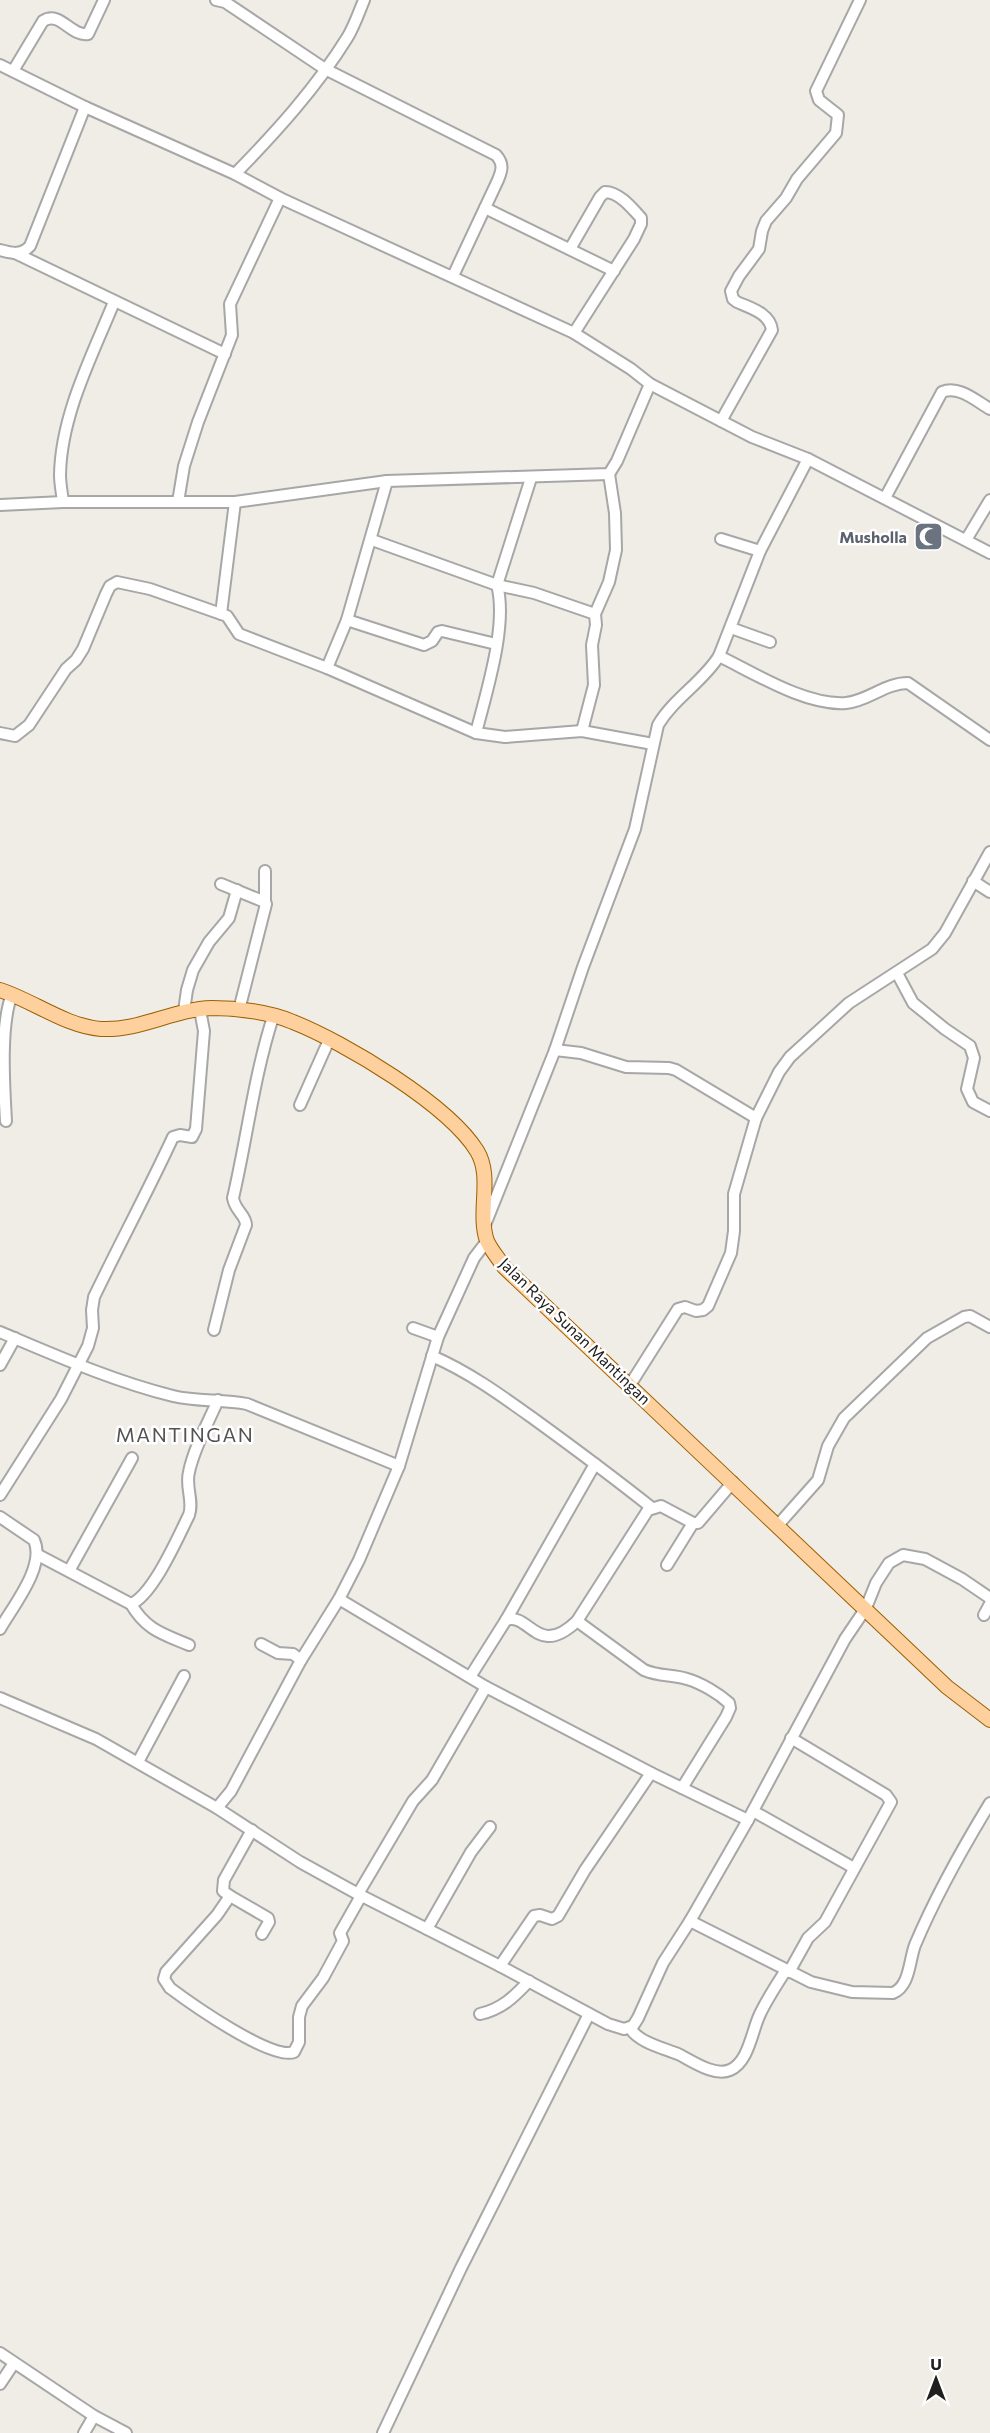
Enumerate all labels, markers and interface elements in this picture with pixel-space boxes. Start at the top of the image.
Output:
mosque icon: Musholla [912,521,944,553]
place label: Musholla [839,527,907,546]
street label: Jalan Raya Sunan Mantingan [496,1253,655,1408]
district label: MANTINGAN [116,1422,254,1446]
north arrow [906,2349,966,2409]
text: U [930,2354,942,2373]

